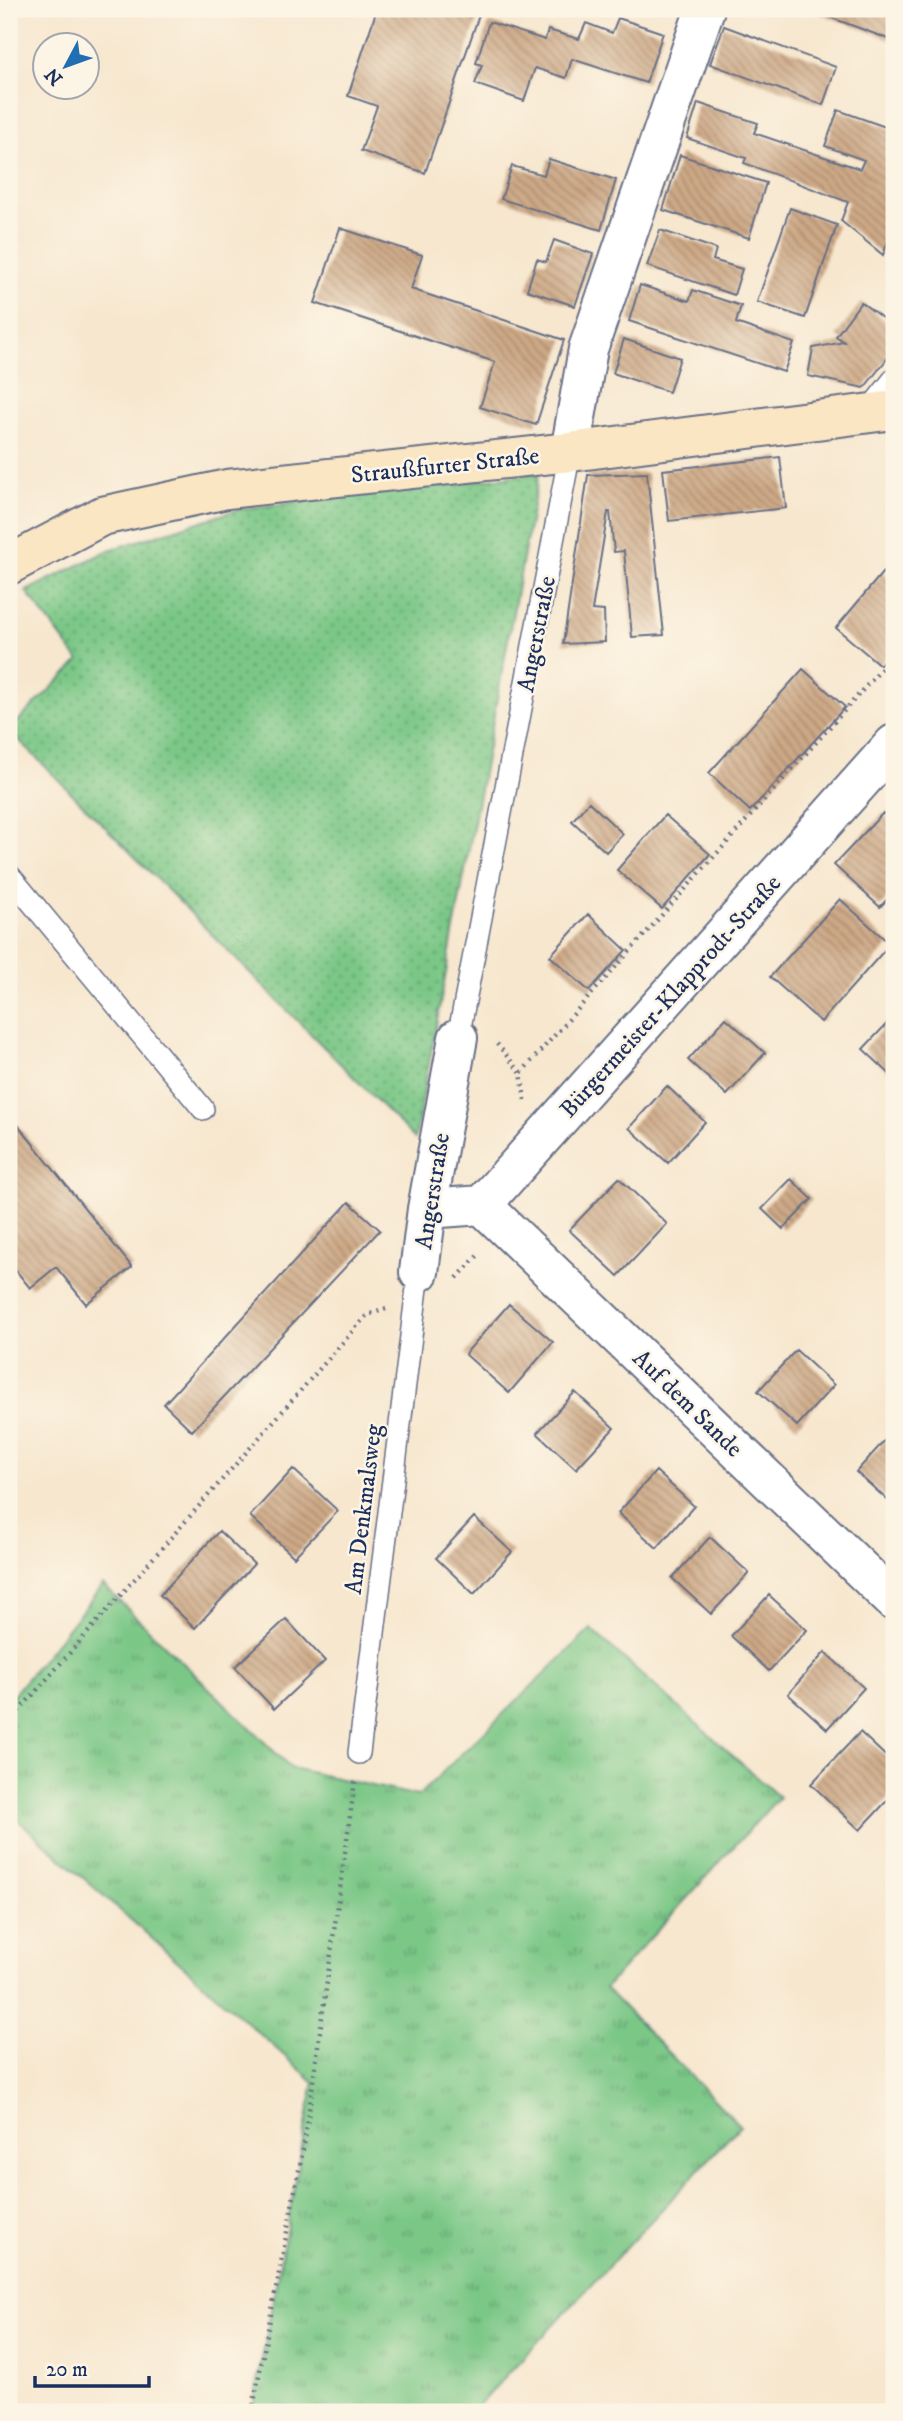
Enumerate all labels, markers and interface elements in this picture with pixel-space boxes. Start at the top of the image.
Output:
north arrow [32,32,102,102]
text: N [40,62,68,90]
street label: Straußfurter Straße [349,441,541,491]
street label: Angerstraße [511,574,563,695]
street label: Bürgermeister-Klapprodt-Straße [554,869,788,1124]
street label: Angerstraße [409,1131,457,1252]
street label: Auf dem Sande [626,1344,749,1464]
street label: Am Denkmalsweg [339,1422,389,1596]
scale bar [35,2344,149,2388]
text: 20 m [46,2357,88,2383]

